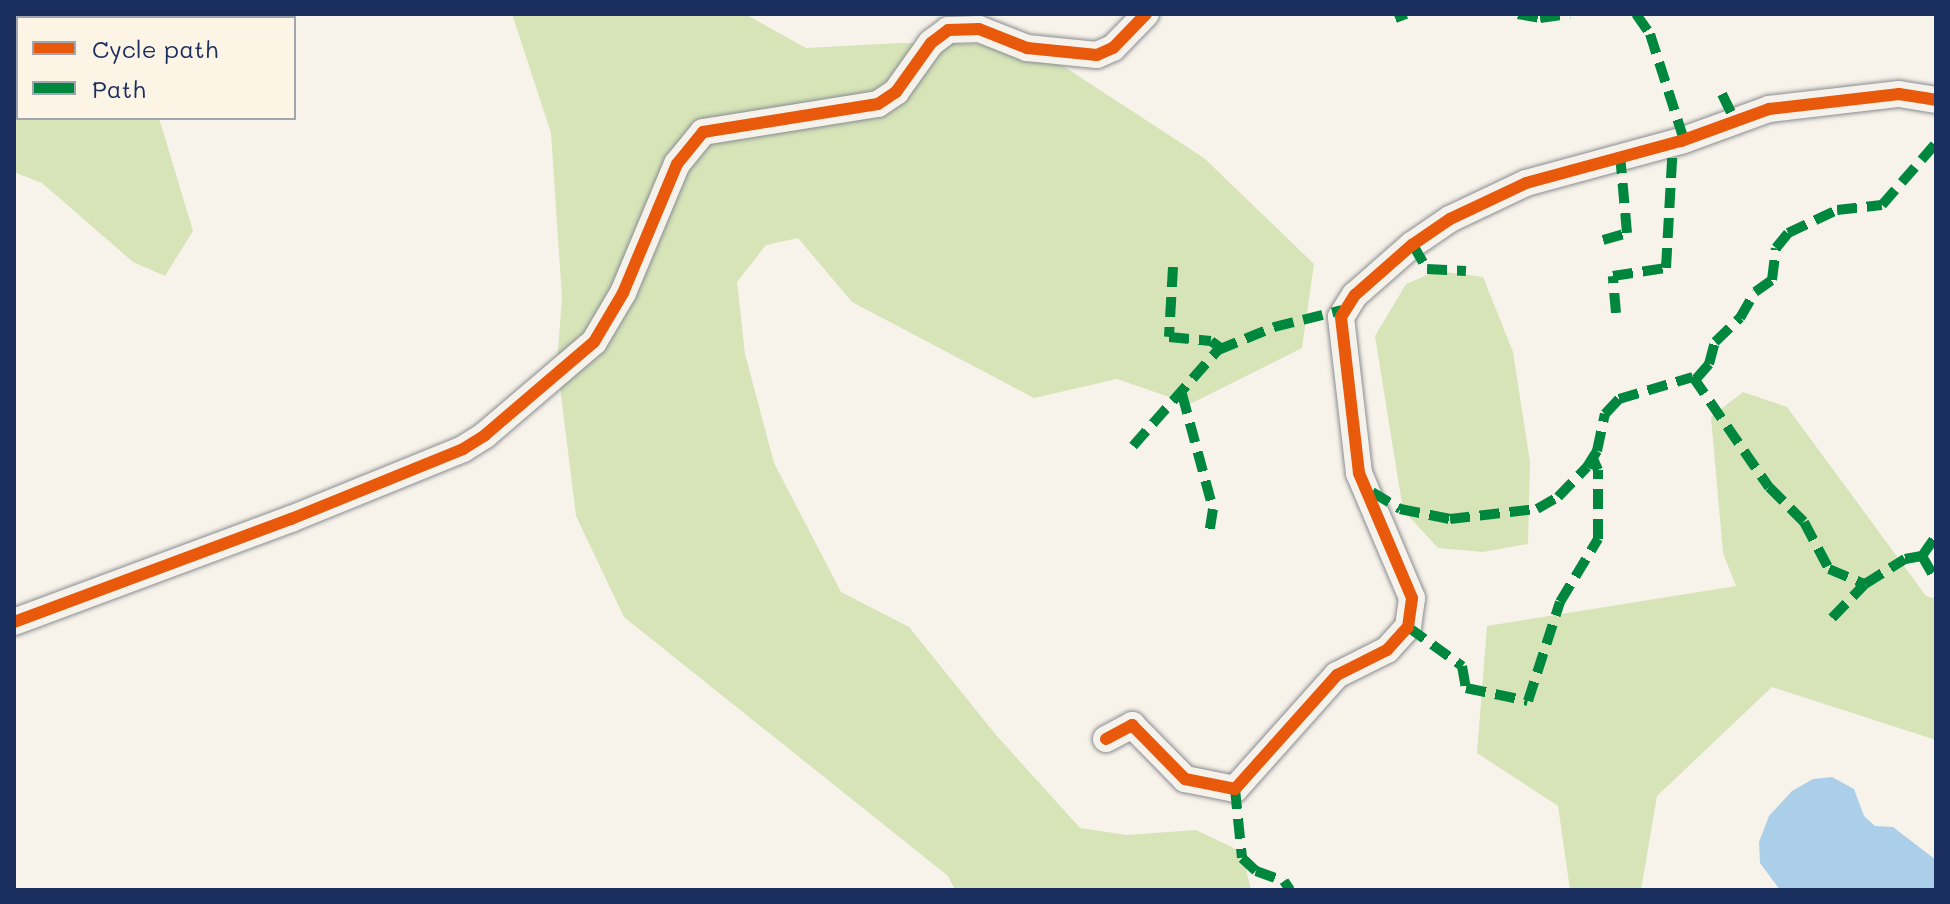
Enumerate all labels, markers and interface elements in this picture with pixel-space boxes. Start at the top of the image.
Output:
legend [16,16,296,120]
text: Cycle path [92,33,218,64]
text: Path [92,73,146,104]

